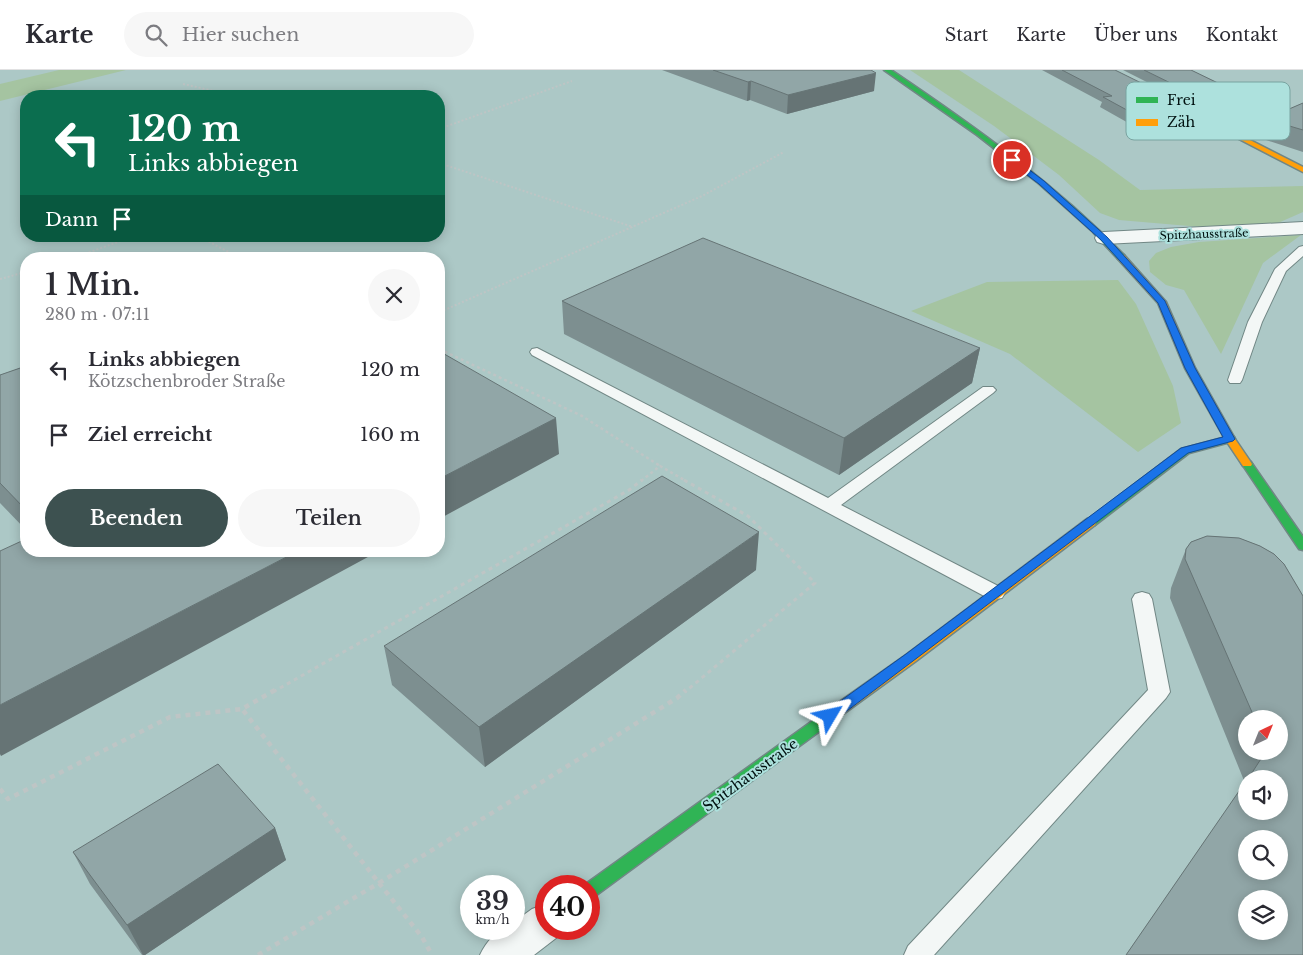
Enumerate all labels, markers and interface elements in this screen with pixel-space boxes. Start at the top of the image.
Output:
search box [124,12,474,57]
text: Karte [25,20,94,49]
icon: search [142,21,170,49]
text: Hier suchen [182,23,299,46]
text: Start [945,24,988,46]
text: Karte [1016,24,1066,46]
text: Über uns [1094,24,1178,46]
text: Kontakt [1206,24,1278,46]
legend [1126,82,1290,140]
text: Frei [1167,91,1196,109]
text: 120 m [128,107,241,150]
icon: left [45,110,110,175]
text: Zäh [1167,113,1196,131]
pin [991,139,1033,181]
icon: arrive [998,146,1026,174]
text: Links abbiegen [128,150,298,177]
icon: arrive [108,205,136,233]
text: Dann [45,208,98,231]
street label: Spitzhausstraße [1159,225,1249,243]
text: 1 Min. [45,266,140,303]
button: close [368,269,420,321]
text: 280 m · 07:11 [45,304,150,324]
text: Links abbiegen [88,348,240,371]
icon: left [45,356,73,384]
text: 120 m [360,358,420,381]
text: Kötzschenbroder Straße [88,371,286,391]
icon: arrive [45,421,73,449]
text: Ziel erreicht [88,423,212,446]
text: 160 m [360,423,420,446]
button: Beenden [45,489,228,547]
button: Teilen [238,489,420,547]
position arrow [803,689,855,741]
north arrow [1238,710,1288,760]
map controls [1238,710,1288,940]
street label: Spitzhausstraße [699,734,801,816]
button: sound [1238,770,1288,820]
button: search [1238,830,1288,880]
speed limit sign: 40 [535,875,600,940]
text: 39 [476,886,509,917]
button: layers [1238,890,1288,940]
text: km/h [475,912,510,927]

